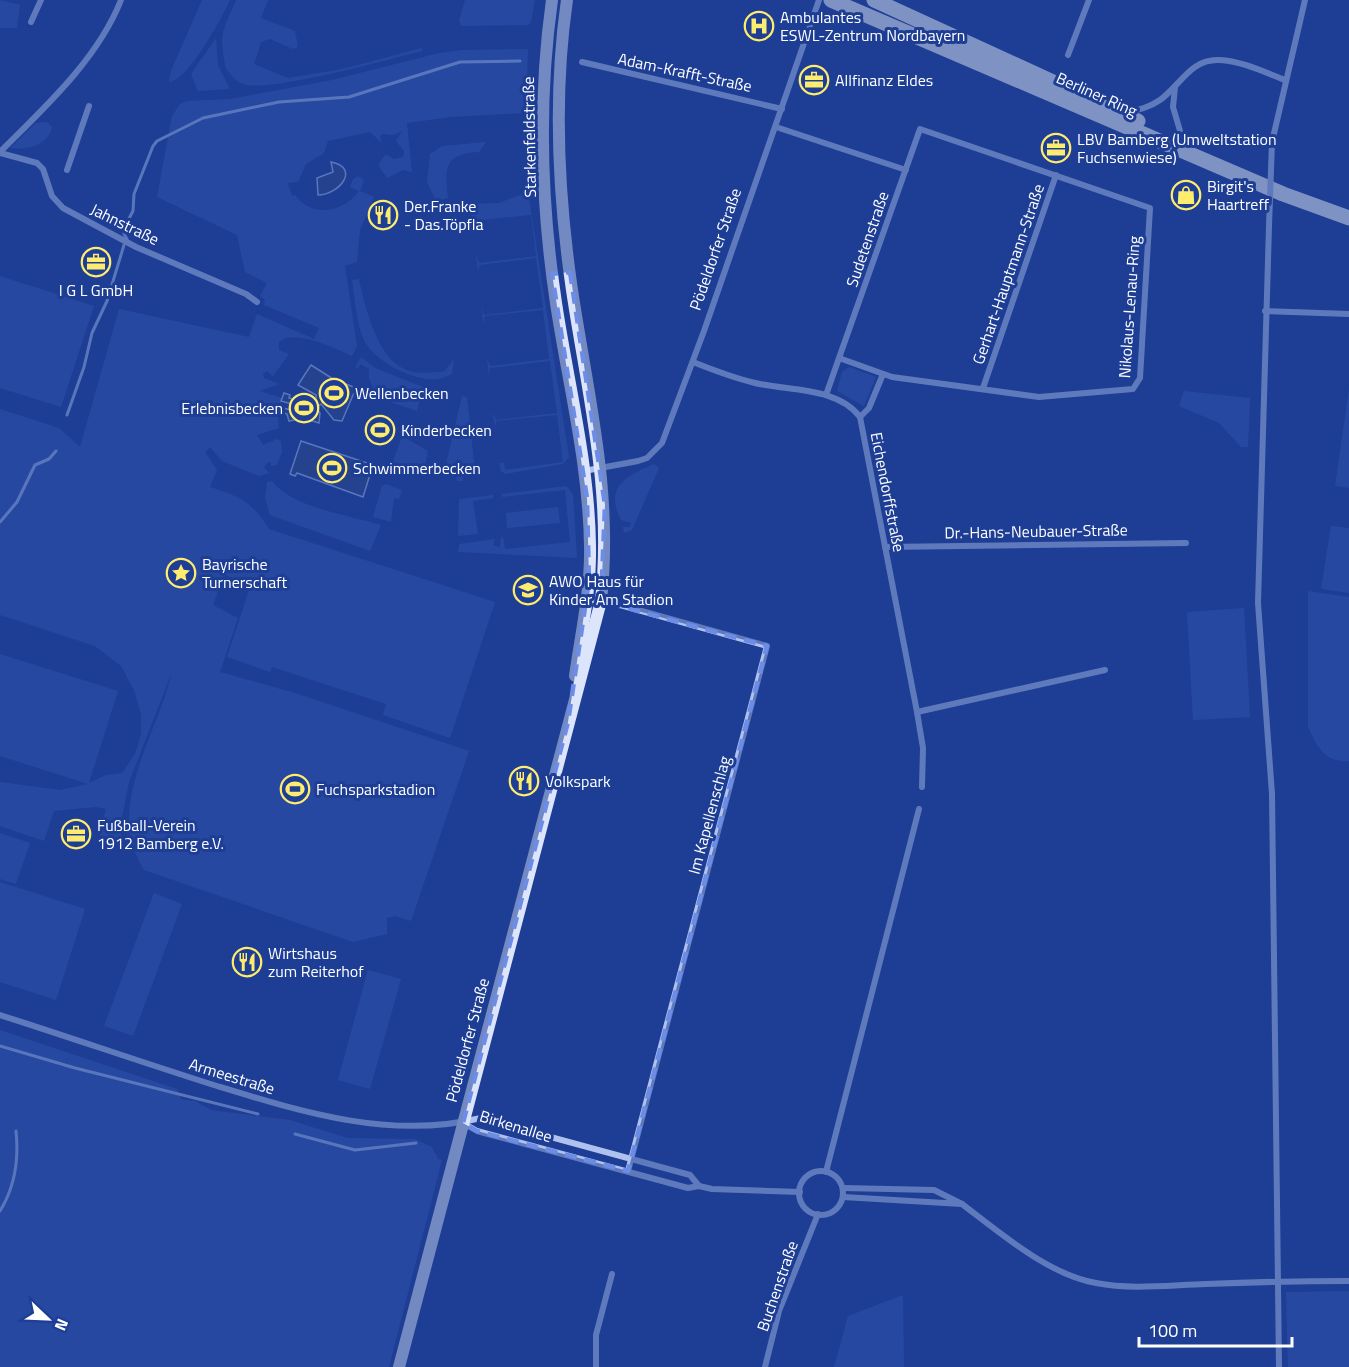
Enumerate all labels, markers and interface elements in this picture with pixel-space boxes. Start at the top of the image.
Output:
place label: Ambulantes ESWL-Zentrum Nordbayern [780,5,965,47]
hospital icon: Ambulantes ESWL-Zentrum Nordbayern [743,10,775,42]
street label: Adam-Krafft-Straße [616,46,754,98]
office icon: Allfinanz Eldes [798,64,830,96]
street label: Berliner Ring [1053,65,1141,123]
place label: Allfinanz Eldes [835,68,933,92]
street label: Starkenfeldstraße [516,76,542,198]
place label: LBV Bamberg (Umweltstation Fuchsenwiese) [1077,127,1277,169]
office icon: LBV Bamberg (Umweltstation Fuchsenwiese) [1040,132,1072,164]
place label: Birgit's Haartreff [1207,174,1270,216]
shop icon: Birgit's Haartreff [1170,179,1202,211]
street label: Gerhart-Hauptmann-Straße [966,181,1050,367]
street label: Pödeldorfer Straße [683,185,747,313]
street label: Sudetenstraße [839,188,895,290]
place label: Der.Franke - Das.Töpfla [404,194,484,236]
street label: Jahnstraße [87,197,163,251]
restaurant icon: Der.Franke - Das.Töpfla [367,199,399,231]
street label: Nikolaus-Lenau-Ring [1112,235,1146,379]
office icon: I G L GmbH [80,246,112,278]
place label: I G L GmbH [59,278,133,302]
sports icon: Wellenbecken [318,377,350,409]
place label: Wellenbecken [355,381,449,405]
sports icon: Erlebnisbecken [288,392,320,424]
place label: Erlebnisbecken [181,396,283,420]
sports icon: Kinderbecken [364,414,396,446]
place label: Kinderbecken [401,418,492,442]
street label: Eichendorffstraße [865,430,911,554]
sports icon: Schwimmerbecken [316,452,348,484]
place label: Schwimmerbecken [353,456,481,480]
street label: Dr.-Hans-Neubauer-Straße [944,517,1128,545]
place label: Bayrische Turnerschaft [202,552,288,594]
place icon: Bayrische Turnerschaft [165,557,197,589]
place label: AWO Haus für Kinder Am Stadion [549,569,673,611]
school or university icon: AWO Haus für Kinder Am Stadion [512,574,544,606]
street label: Im Kapellenschlag [682,753,736,877]
restaurant icon: Volkspark [508,765,540,797]
place label: Volkspark [545,769,611,793]
sports icon: Fuchsparkstadion [279,773,311,805]
place label: Fuchsparkstadion [316,777,435,801]
place label: Fußball-Verein 1912 Bamberg e.V. [97,813,224,855]
office icon: Fußball-Verein 1912 Bamberg e.V. [60,818,92,850]
place label: Wirtshaus zum Reiterhof [268,941,364,983]
restaurant icon: Wirtshaus zum Reiterhof [231,946,263,978]
street label: Pödeldorfer Straße [439,975,495,1105]
street label: Armeestraße [186,1052,278,1100]
street label: Birkenallee [477,1104,555,1148]
street label: Buchenstraße [750,1237,804,1335]
north arrow [18,1289,78,1349]
scale bar [1139,1310,1292,1348]
text: N [49,1315,75,1335]
text: 100 m [1148,1317,1197,1344]

